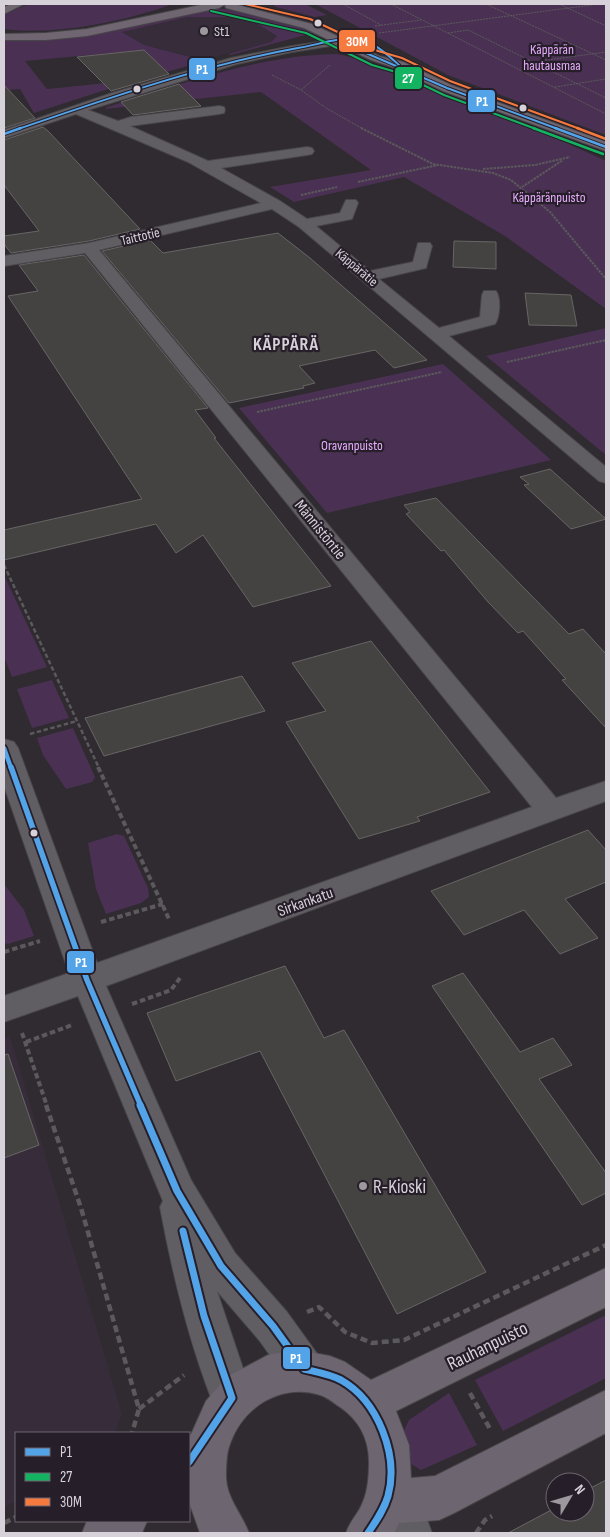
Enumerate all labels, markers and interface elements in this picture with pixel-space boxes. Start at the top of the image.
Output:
unlabelled marker [313,18,323,28]
place label: St1 [214,23,229,40]
marker: St1 [198,25,210,37]
line badge: 30M [338,29,376,53]
text: 30M [346,33,368,50]
park label: Käppärän hautausmaa [523,41,581,74]
line badge: P1 [188,57,216,81]
text: P1 [196,61,209,78]
line badge: 27 [394,66,423,90]
text: 27 [402,70,415,87]
unlabelled marker [132,84,142,94]
line badge: P1 [467,89,496,113]
text: P1 [476,93,489,110]
unlabelled marker [518,103,528,113]
park label: Käppäränpuisto [512,189,586,206]
street label: Taittotie [119,224,161,249]
street label: Käppärätie [332,245,381,290]
district label: KÄPPÄRÄ [253,334,319,355]
park label: Oravanpuisto [321,437,383,454]
street label: Männistöntie [290,496,349,563]
unlabelled marker [29,828,39,838]
street label: Sirkankatu [275,884,336,921]
line badge: P1 [66,950,95,974]
text: P1 [75,954,88,971]
place label: R-Kioski [373,1176,426,1199]
marker: R-Kioski [357,1180,369,1192]
street label: Rauhanpuisto [443,1317,532,1376]
line badge: P1 [282,1346,311,1370]
text: P1 [290,1350,303,1367]
legend [15,1432,190,1522]
text: P1 [60,1443,73,1462]
text: 27 [60,1468,72,1487]
north arrow [545,1472,595,1522]
text: N [571,1481,589,1497]
text: 30M [60,1493,82,1512]

